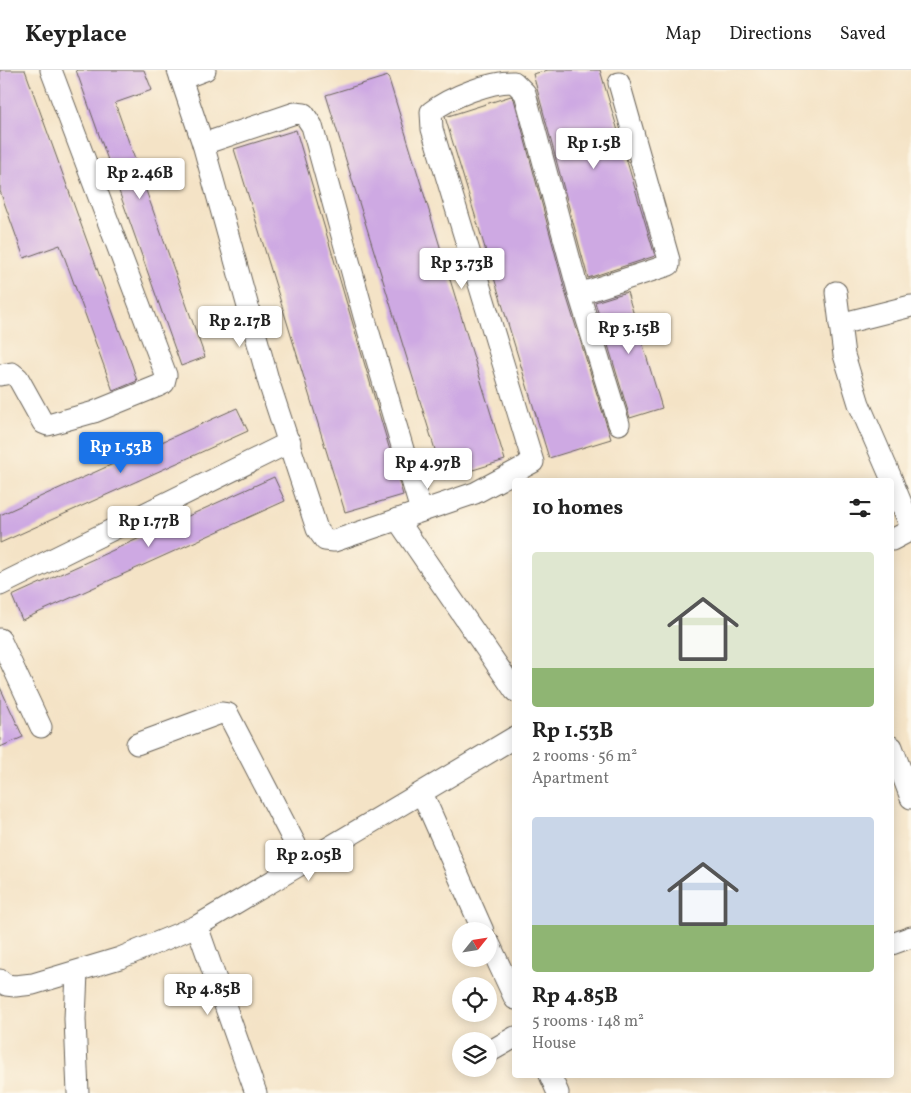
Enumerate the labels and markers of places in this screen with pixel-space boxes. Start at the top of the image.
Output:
pin: Rp 1.5B [548,128,640,170]
pin: Rp 2.46B [88,158,192,200]
pin: Rp 3.73B [410,248,514,290]
pin: Rp 2.17B [188,306,292,348]
pin: Rp 3.15B [577,312,681,355]
pin: Rp 1.53B [69,432,173,474]
pin: Rp 4.97B [376,448,480,490]
pin: Rp 1.77B [97,506,201,548]
pin: Rp 2.05B [257,840,361,882]
pin: Rp 4.85B [156,974,260,1016]

